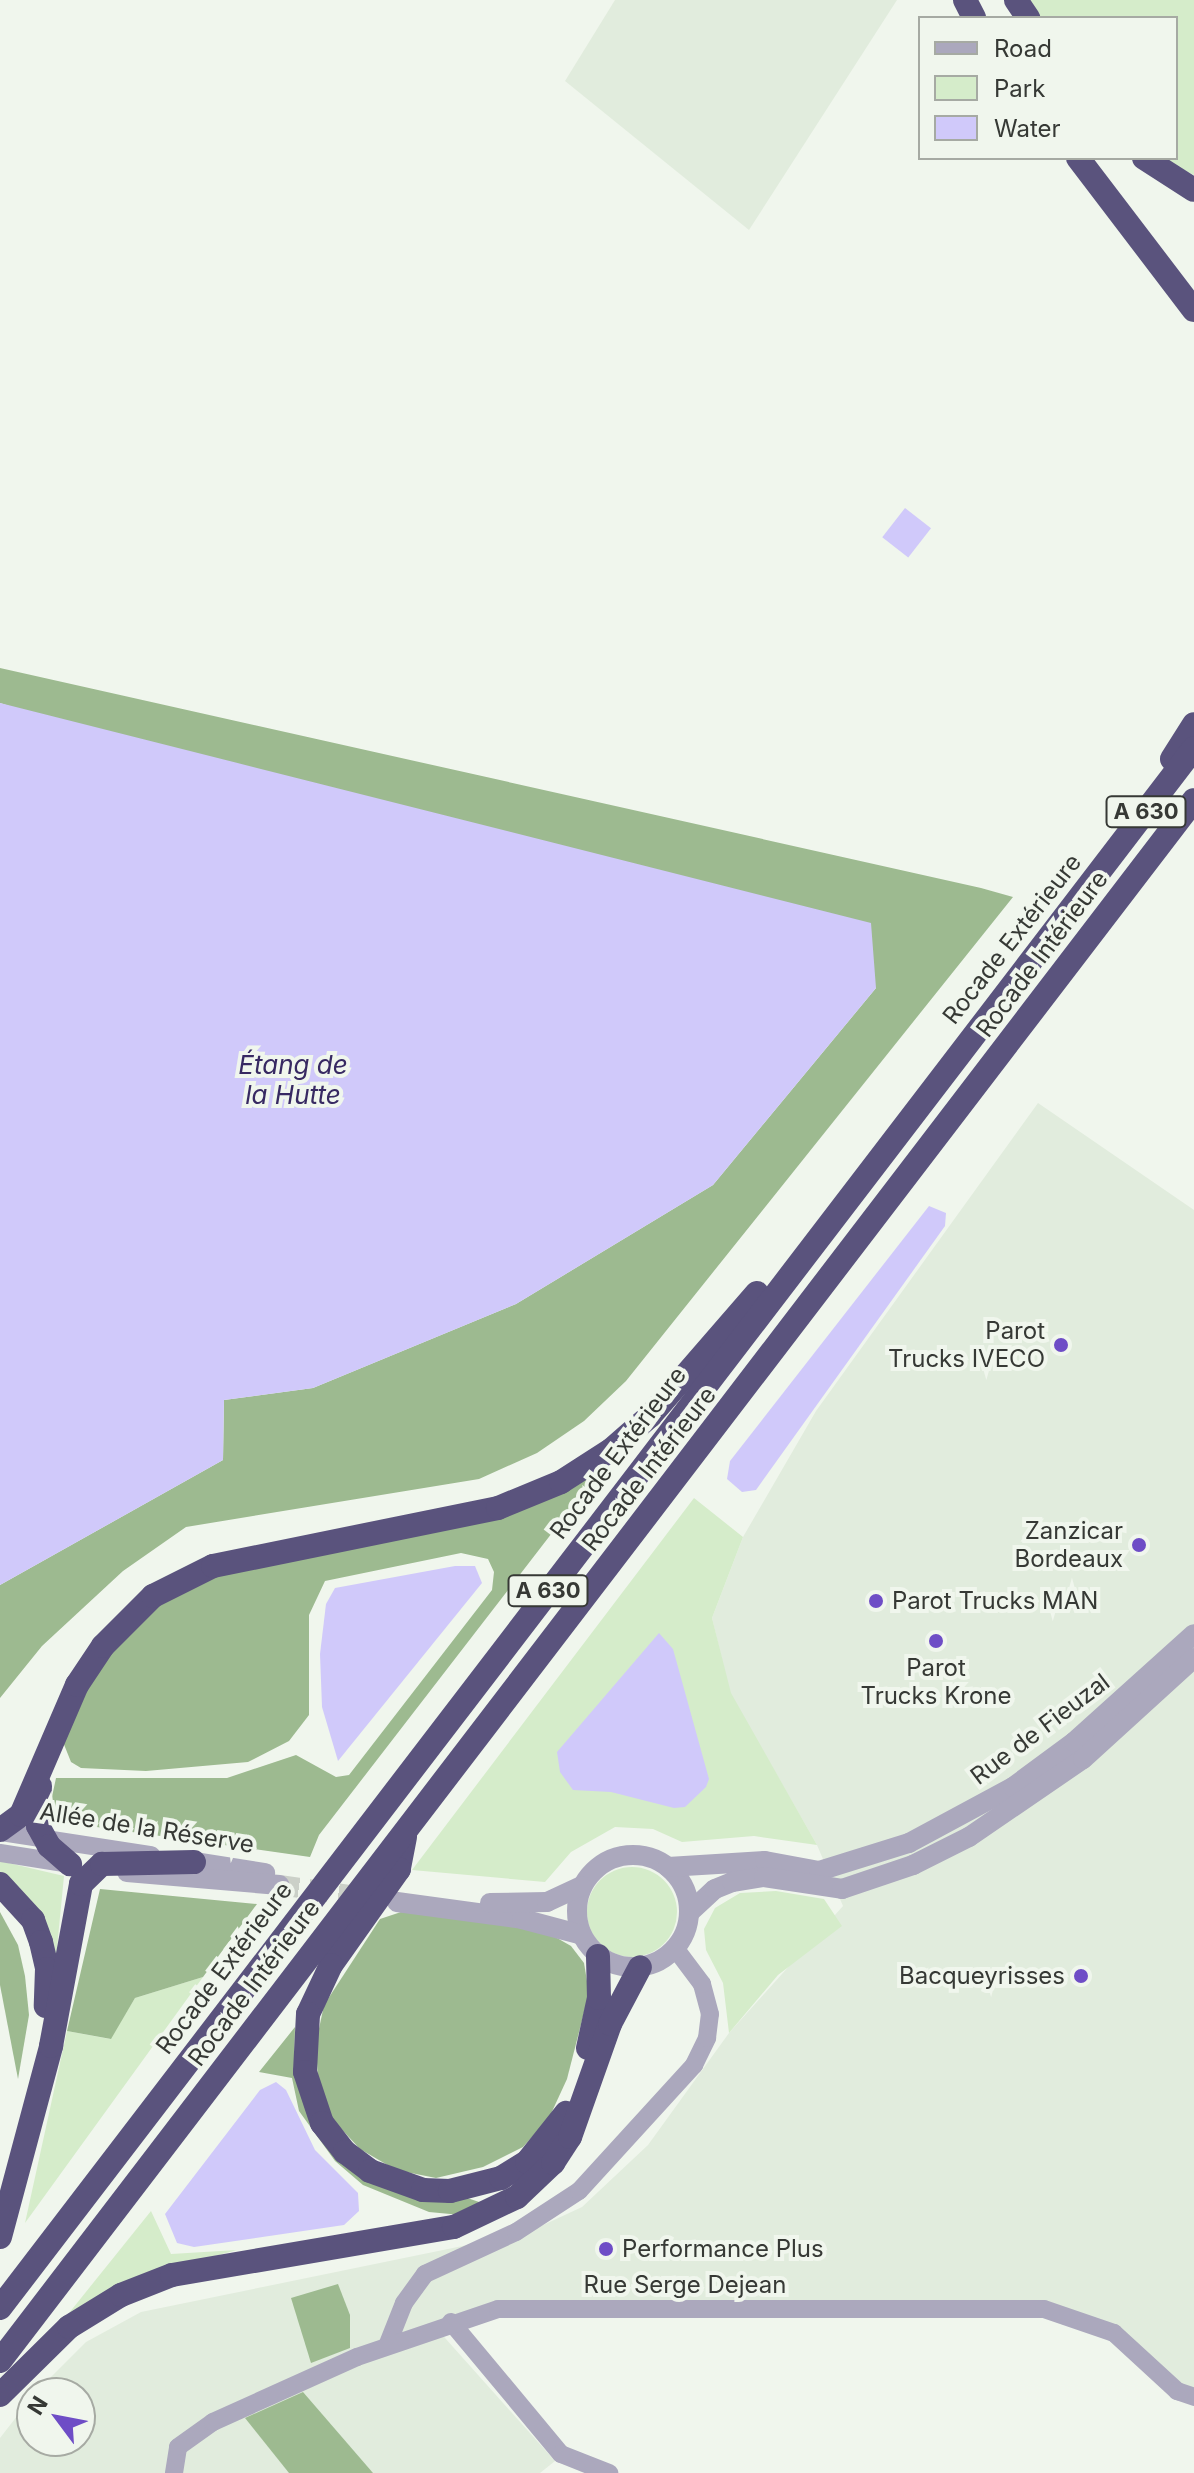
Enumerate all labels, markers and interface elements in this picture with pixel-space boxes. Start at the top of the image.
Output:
legend [918,16,1178,160]
text: Road [994,34,1052,63]
text: Park [994,74,1045,103]
text: Water [994,114,1061,143]
road number: A 630 [1104,794,1188,830]
street label: Rocade Extérieure [937,848,1087,1030]
street label: Rocade Intérieure [970,865,1114,1043]
water label: Étang de la Hutte [238,1049,348,1110]
place label: Parot Trucks IVECO [888,1317,1045,1373]
marker: Parot Trucks IVECO [1052,1336,1070,1354]
street label: Rocade Extérieure [544,1361,692,1545]
street label: Rocade Intérieure [576,1381,722,1557]
place label: Zanzicar Bordeaux [1015,1517,1123,1573]
marker: Zanzicar Bordeaux [1130,1536,1148,1554]
road number: A 630 [506,1573,590,1609]
place label: Parot Trucks MAN [892,1587,1098,1615]
marker: Parot Trucks MAN [867,1592,885,1610]
marker: Parot Trucks Krone [927,1632,945,1650]
place label: Parot Trucks Krone [861,1654,1011,1710]
street label: Rue de Fieuzal [965,1667,1115,1791]
street label: Allée de la Réserve [38,1797,256,1859]
street label: Rocade Extérieure [150,1876,298,2060]
street label: Rocade Intérieure [182,1894,326,2072]
place label: Bacqueyrisses [899,1962,1065,1990]
marker: Bacqueyrisses [1072,1967,1090,1985]
place label: Performance Plus [622,2235,824,2263]
marker: Performance Plus [597,2240,615,2258]
street label: Rue Serge Dejean [584,2271,786,2299]
north arrow [16,2377,96,2457]
text: N [22,2391,53,2419]

